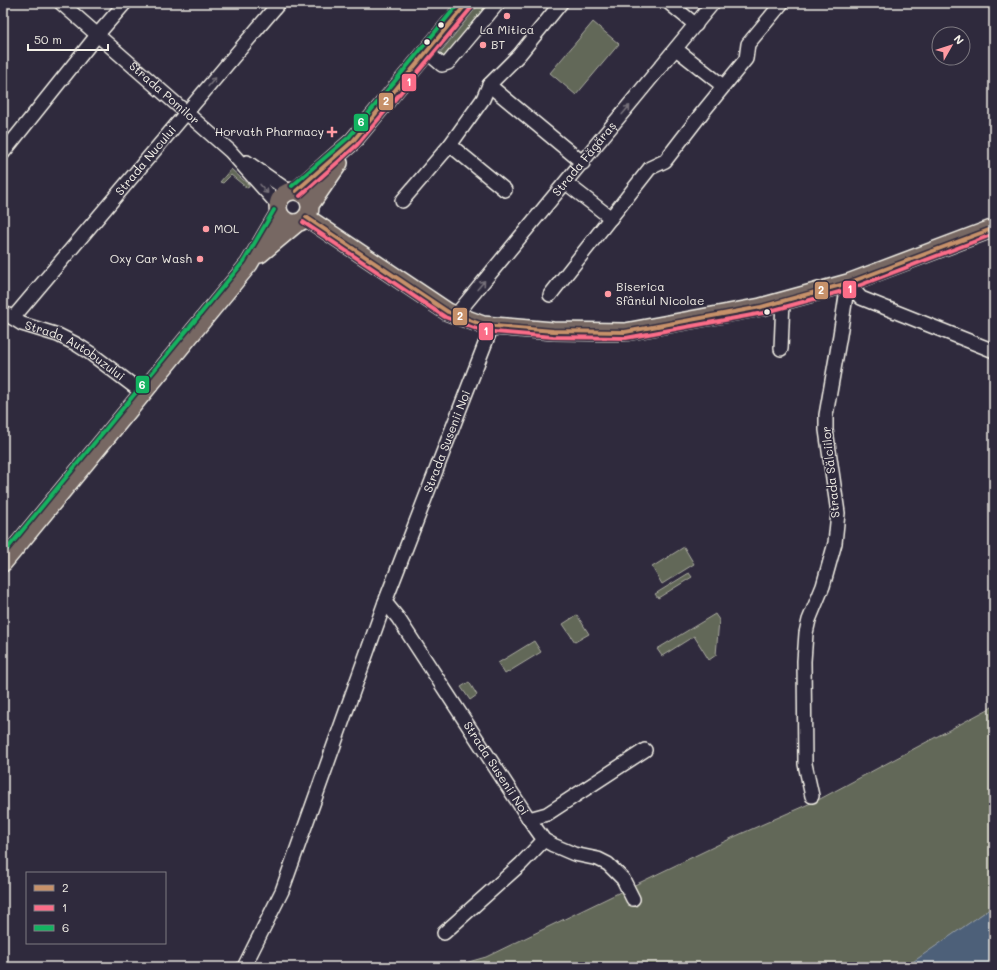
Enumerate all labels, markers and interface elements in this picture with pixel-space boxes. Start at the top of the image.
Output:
marker: La Mitica [502,11,512,21]
unlabelled marker [436,20,446,30]
place label: La Mitica [480,21,534,37]
scale bar [28,26,108,52]
north arrow [931,26,971,66]
text: 50 m [34,31,62,47]
text: N [951,31,968,47]
place label: BT [491,36,505,52]
unlabelled marker [422,37,432,47]
marker: BT [478,40,488,50]
street label: Strada Pomilor [126,57,203,128]
line badge: 1 [401,73,417,92]
text: 1 [407,74,411,89]
one-way arrow [207,76,216,87]
line badge: 2 [378,92,394,111]
text: 2 [383,93,389,108]
one-way arrow [622,104,631,115]
line badge: 6 [353,113,369,132]
text: 6 [358,114,365,129]
street label: Strada Făgăraș [548,118,619,199]
street label: Strada Nucului [111,122,179,198]
place label: Horvath Pharmacy [215,123,324,139]
marker: Horvath Pharmacy [327,127,337,137]
one-way arrow [259,183,268,194]
place label: MOL [214,220,240,236]
marker: MOL [201,224,211,234]
place label: Oxy Car Wash [110,250,192,266]
marker: Oxy Car Wash [195,254,205,264]
place label: Biserica Sfântul Nicolae [616,278,704,308]
one-way arrow [477,280,486,291]
line badge: 1 [842,280,857,299]
line badge: 2 [814,281,829,300]
text: 1 [848,281,852,296]
text: 2 [818,282,824,297]
marker: Biserica Sfântul Nicolae [603,289,613,299]
line badge: 2 [452,307,468,326]
unlabelled marker [762,307,772,317]
text: 2 [457,308,463,323]
street label: Strada Autobuzului [23,316,128,384]
line badge: 1 [478,322,494,341]
text: 1 [484,323,488,338]
line badge: 6 [135,375,150,394]
text: 6 [139,377,146,392]
street label: Strada Susenii Noi [419,388,473,495]
street label: Strada Sălciilor [817,425,843,519]
street label: Strada Susenii Noi [460,718,533,818]
legend [26,872,166,944]
text: 2 [62,879,69,895]
text: 1 [62,899,67,915]
text: 6 [62,919,69,935]

